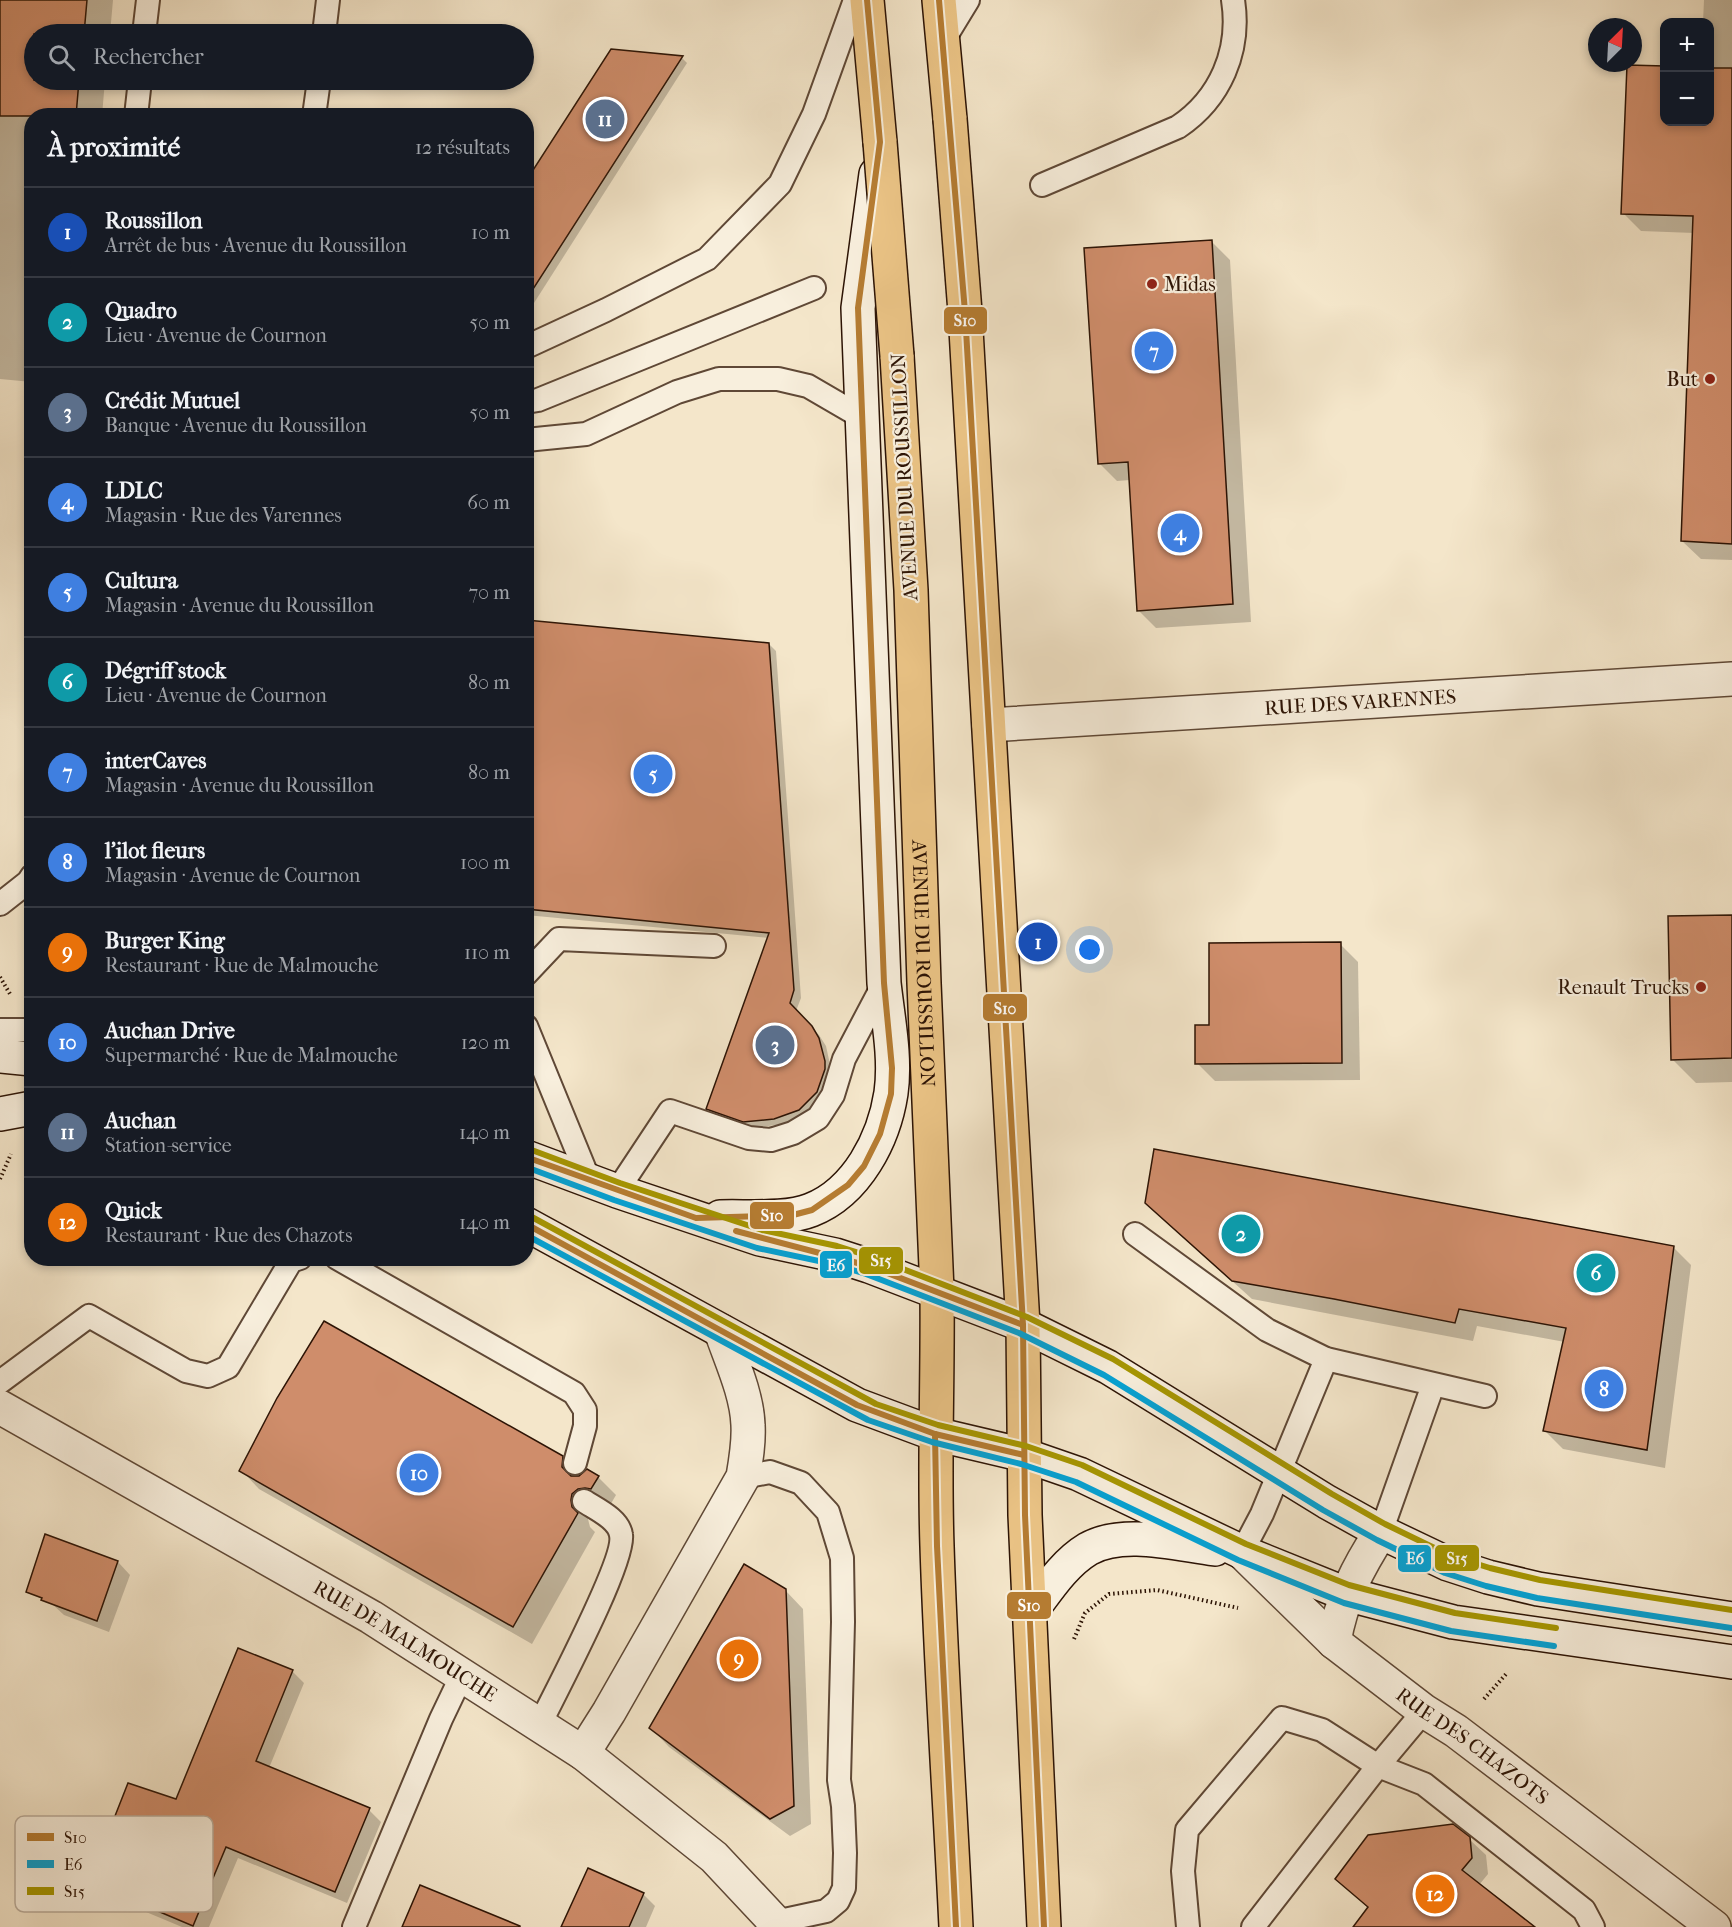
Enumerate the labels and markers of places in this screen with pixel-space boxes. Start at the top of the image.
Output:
pin: 11 [586,96,624,142]
place label: Midas [1164,273,1216,296]
marker: Midas [1145,277,1159,291]
pin: 7 [1134,328,1174,374]
place label: But [1667,368,1698,391]
marker: But [1703,372,1717,386]
pin: 4 [1160,510,1200,556]
pin: 5 [634,752,672,796]
pin: 1 [1018,920,1058,964]
place label: Renault Trucks [1558,976,1689,999]
marker: Renault Trucks [1694,980,1708,994]
pin: 3 [756,1022,794,1068]
pin: 2 [1222,1212,1260,1256]
pin: 6 [1576,1250,1616,1296]
pin: 8 [1584,1366,1624,1412]
pin: 10 [400,1450,438,1496]
pin: 9 [720,1636,758,1682]
pin: 12 [1416,1872,1454,1916]

